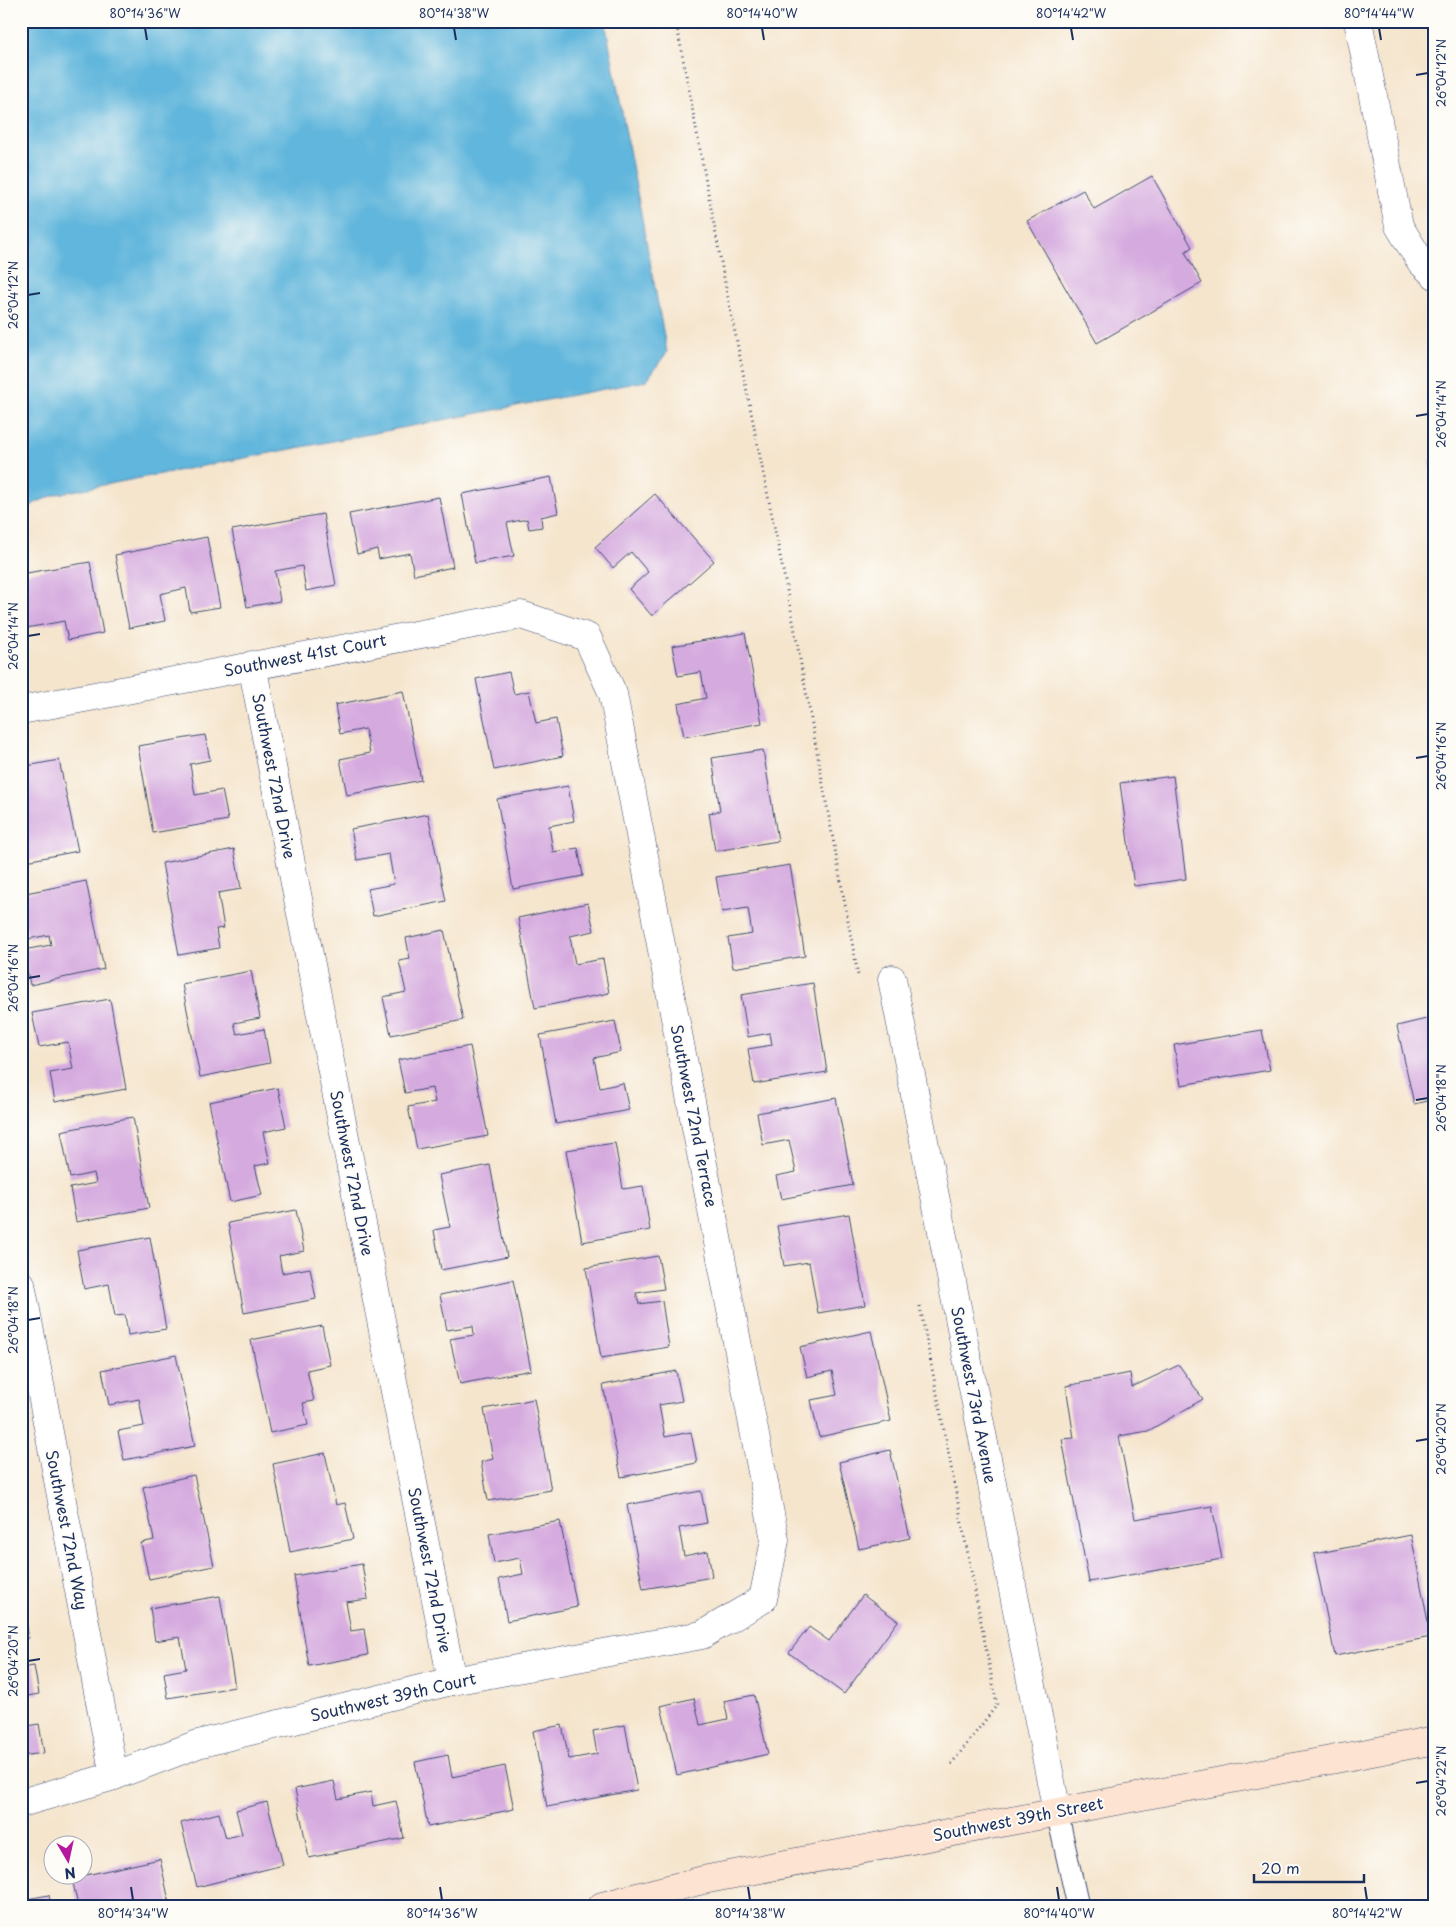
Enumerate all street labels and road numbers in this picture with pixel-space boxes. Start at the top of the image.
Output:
street label: Southwest 41st Court [222,626,389,682]
street label: Southwest 72nd Drive [247,691,303,861]
street label: Southwest 72nd Terrace [666,1022,724,1209]
street label: Southwest 72nd Drive [325,1088,381,1258]
street label: Southwest 73rd Avenue [946,1304,1004,1485]
street label: Southwest 72nd Way [41,1448,95,1612]
street label: Southwest 72nd Drive [403,1485,459,1655]
street label: Southwest 39th Court [308,1665,478,1727]
street label: Southwest 39th Street [931,1790,1105,1846]

